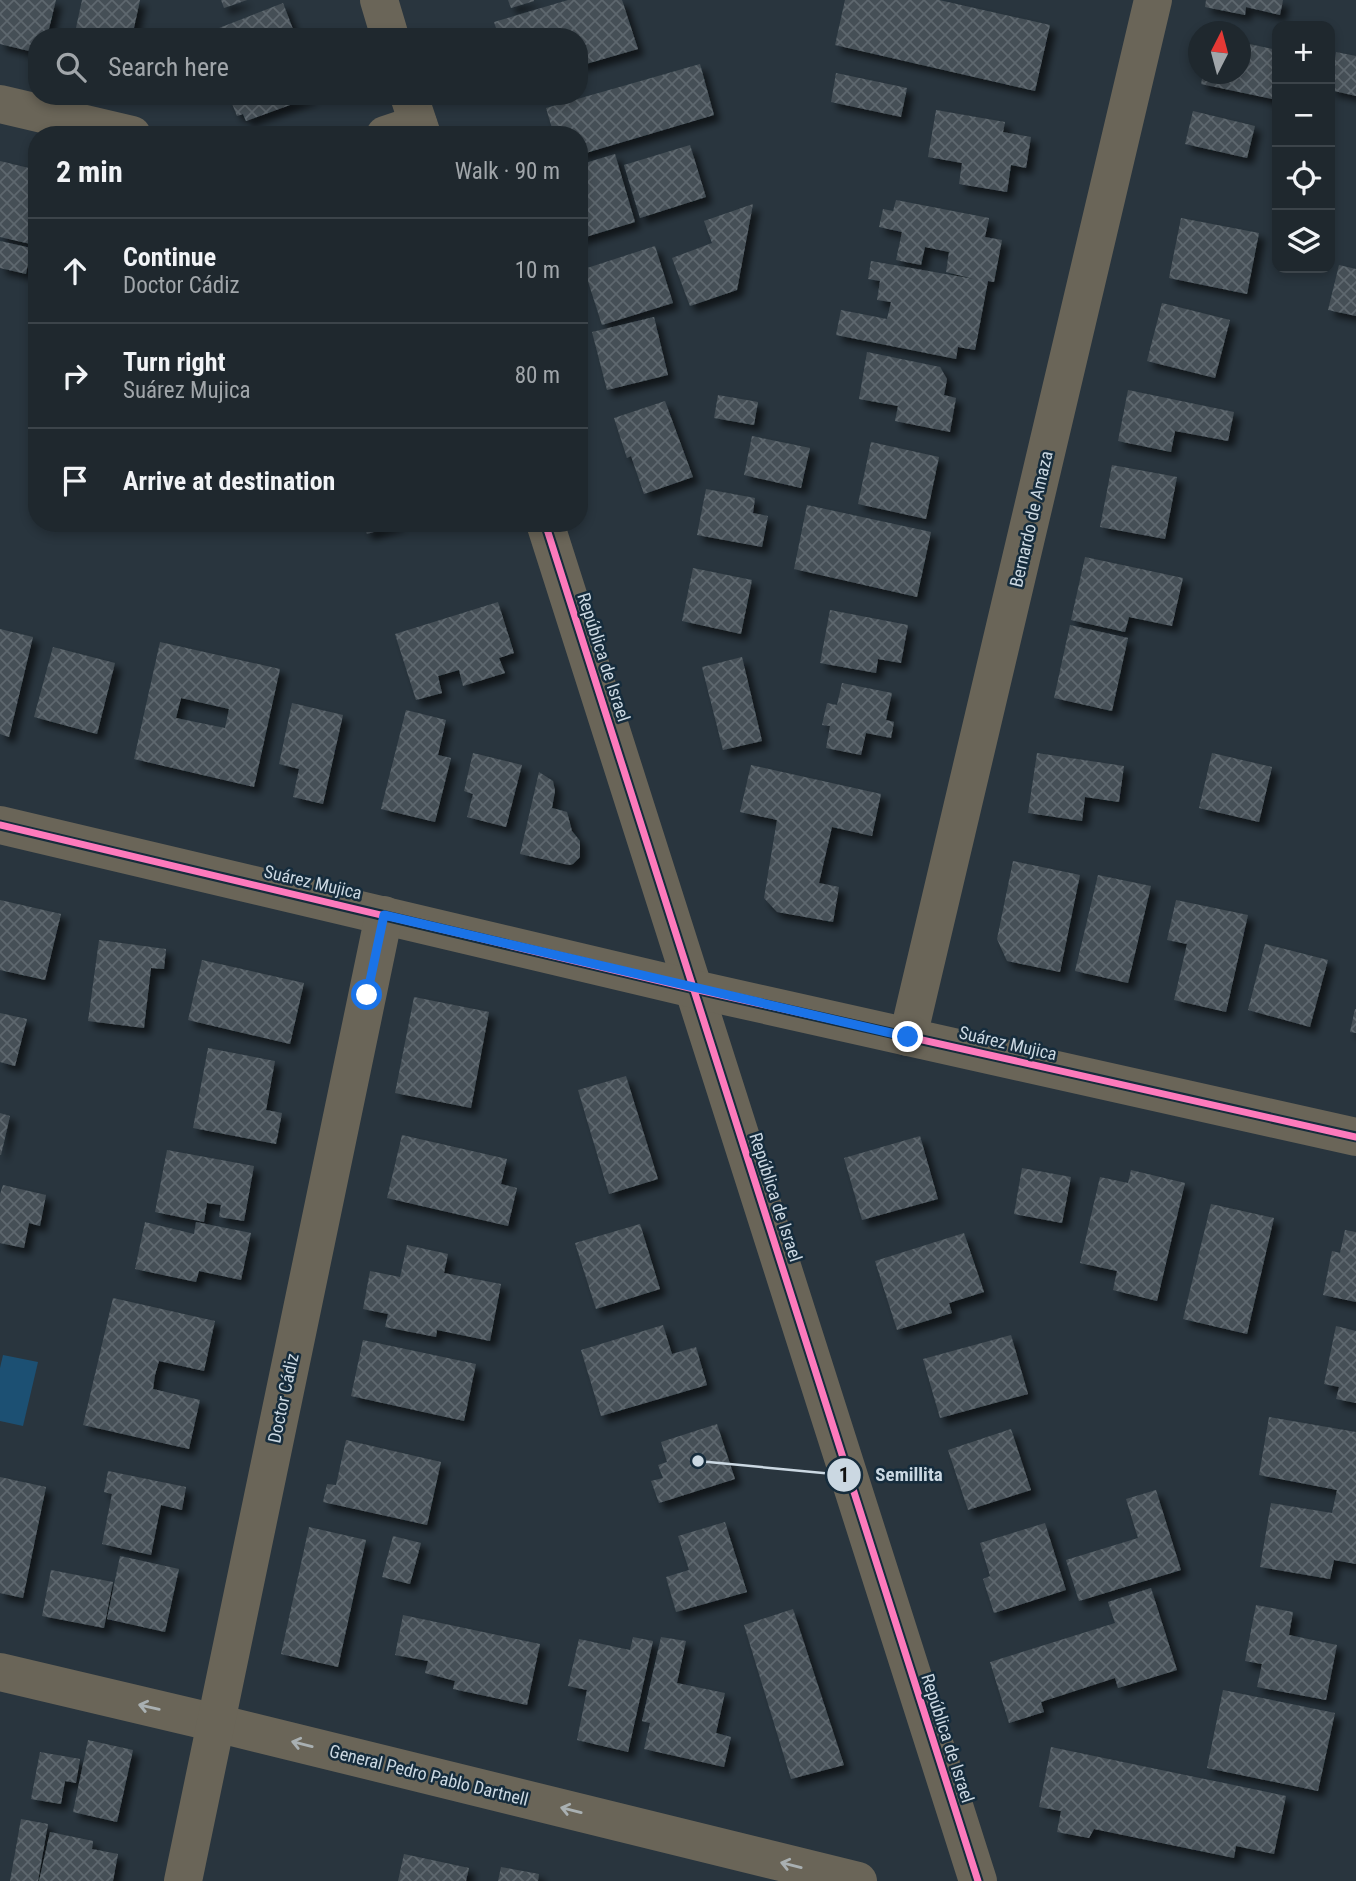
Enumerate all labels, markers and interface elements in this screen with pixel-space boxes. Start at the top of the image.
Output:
north arrow [1188,21,1251,84]
map controls [1272,21,1335,273]
button: + [1272,21,1335,84]
search box [28,28,588,105]
icon: search [52,48,90,86]
text: Search here [108,52,229,82]
button: − [1272,84,1335,147]
button: locate [1272,147,1335,210]
text: 2 min [56,154,123,189]
text: Walk · 90 m [455,158,560,185]
button: layers [1272,210,1335,273]
text: Continue [123,242,216,272]
icon: ahead [56,252,94,290]
text: 10 m [515,257,560,284]
text: Doctor Cádiz [123,272,240,299]
text: Turn right [123,347,225,377]
icon: right [56,357,94,395]
text: 80 m [515,362,560,389]
text: Suárez Mujica [123,377,251,404]
street label: Bernardo de Amaza [1005,449,1057,589]
icon: arrive [56,462,94,500]
text: Arrive at destination [123,466,335,496]
street label: República de Israel [573,590,635,724]
street label: Suárez Mujica [262,861,364,903]
route start [351,979,382,1010]
route end [892,1021,923,1052]
street label: Suárez Mujica [957,1022,1059,1064]
street label: República de Israel [745,1130,807,1264]
street label: Doctor Cádiz [263,1351,303,1445]
callout: Semillita [826,1455,957,1495]
text: 1 [839,1463,849,1487]
text: Semillita [875,1463,943,1486]
street label: República de Israel [917,1671,979,1805]
one-way arrow [138,1700,161,1713]
one-way arrow [291,1737,314,1750]
street label: General Pedro Pablo Dartnell [327,1740,531,1810]
one-way arrow [560,1803,582,1816]
one-way arrow [781,1858,803,1871]

